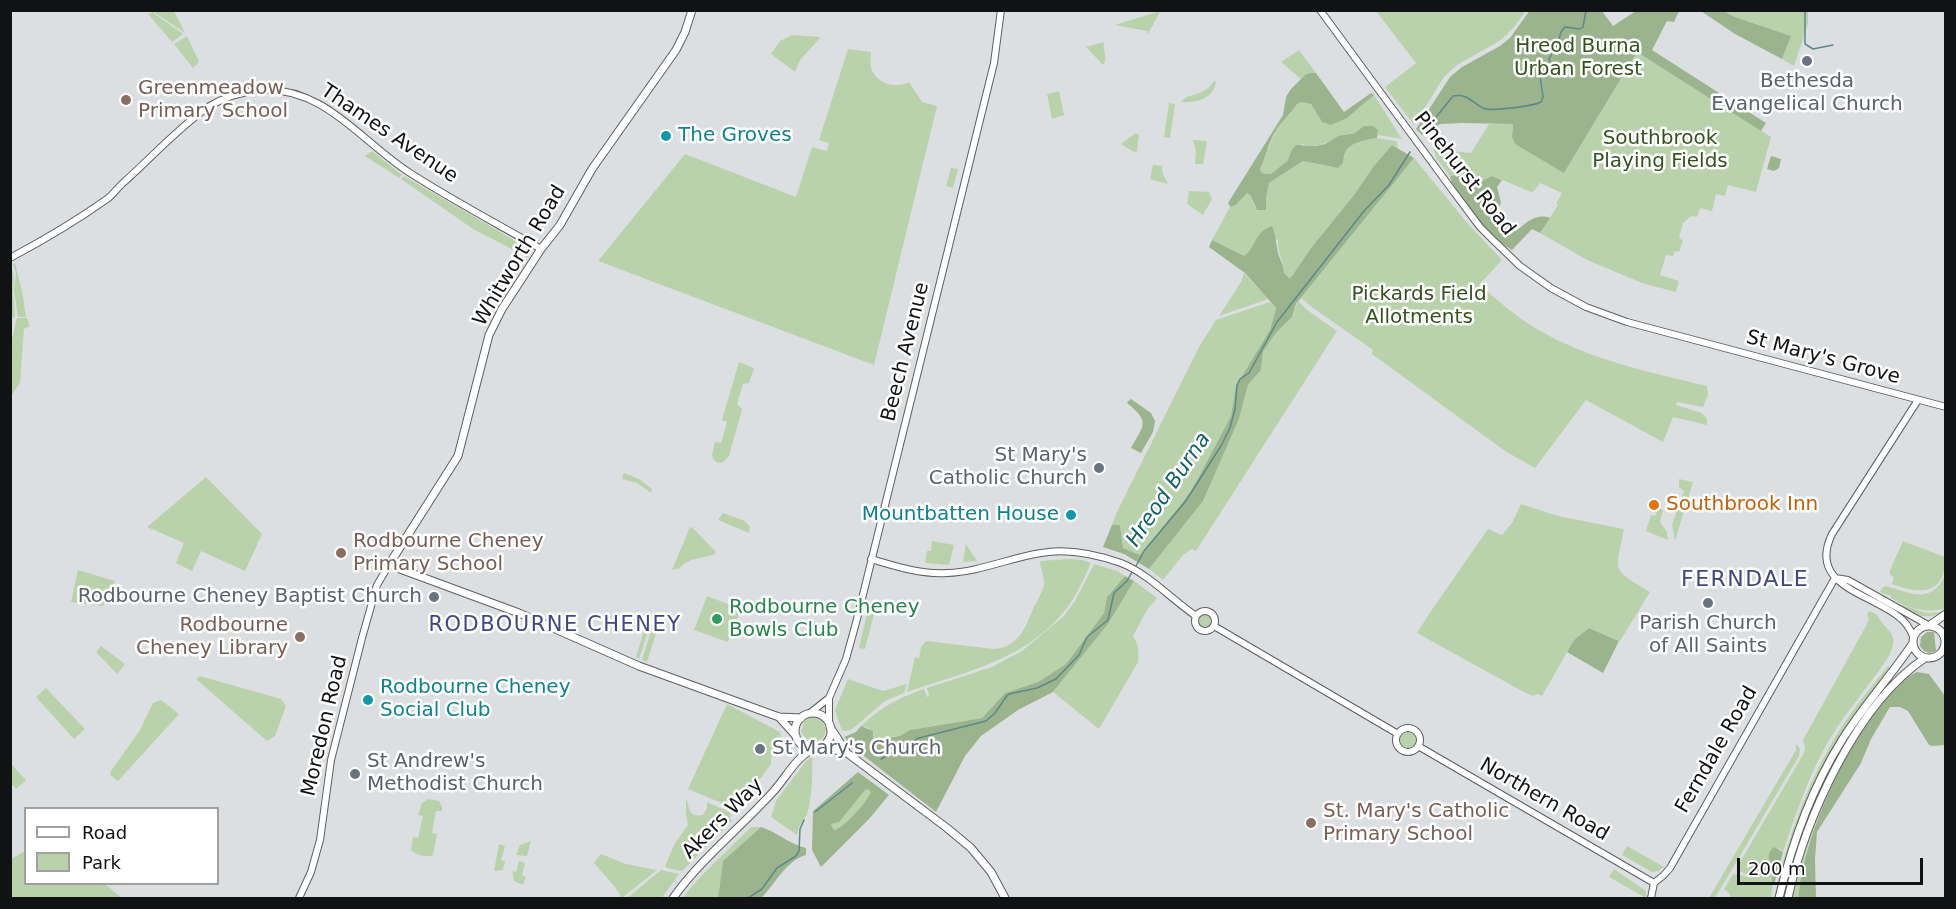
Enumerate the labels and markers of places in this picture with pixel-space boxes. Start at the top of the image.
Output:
marker: Bethesda Evangelical Church [1800,54,1814,68]
place label: Bethesda Evangelical Church [1711,70,1903,117]
place label: Greenmeadow Primary School [138,77,288,124]
marker: Greenmeadow Primary School [119,93,133,107]
place label: The Groves [678,124,792,148]
marker: The Groves [659,129,673,143]
place label: St Mary's Catholic Church [929,444,1087,491]
marker: St Mary's Catholic Church [1092,461,1106,475]
place label: Southbrook Inn [1666,493,1818,517]
marker: Southbrook Inn [1647,498,1661,512]
place label: Mountbatten House [862,503,1059,527]
marker: Mountbatten House [1064,508,1078,522]
place label: Rodbourne Cheney Primary School [353,530,544,577]
marker: Rodbourne Cheney Primary School [334,546,348,560]
place label: Rodbourne Cheney Baptist Church [78,585,422,609]
marker: Rodbourne Cheney Baptist Church [427,590,441,604]
place label: Rodbourne Cheney Bowls Club [729,596,920,643]
marker: Parish Church of All Saints [1701,596,1715,610]
marker: Rodbourne Cheney Bowls Club [710,612,724,626]
place label: Parish Church of All Saints [1639,612,1777,659]
place label: Rodbourne Cheney Library [136,614,288,661]
marker: Rodbourne Cheney Library [293,630,307,644]
place label: Rodbourne Cheney Social Club [380,676,571,723]
marker: Rodbourne Cheney Social Club [361,693,375,707]
place label: St Mary's Church [772,737,942,761]
marker: St Mary's Church [753,742,767,756]
place label: St Andrew's Methodist Church [367,750,543,797]
marker: St Andrew's Methodist Church [348,767,362,781]
place label: St. Mary's Catholic Primary School [1323,800,1509,847]
marker: St. Mary's Catholic Primary School [1304,816,1318,830]

